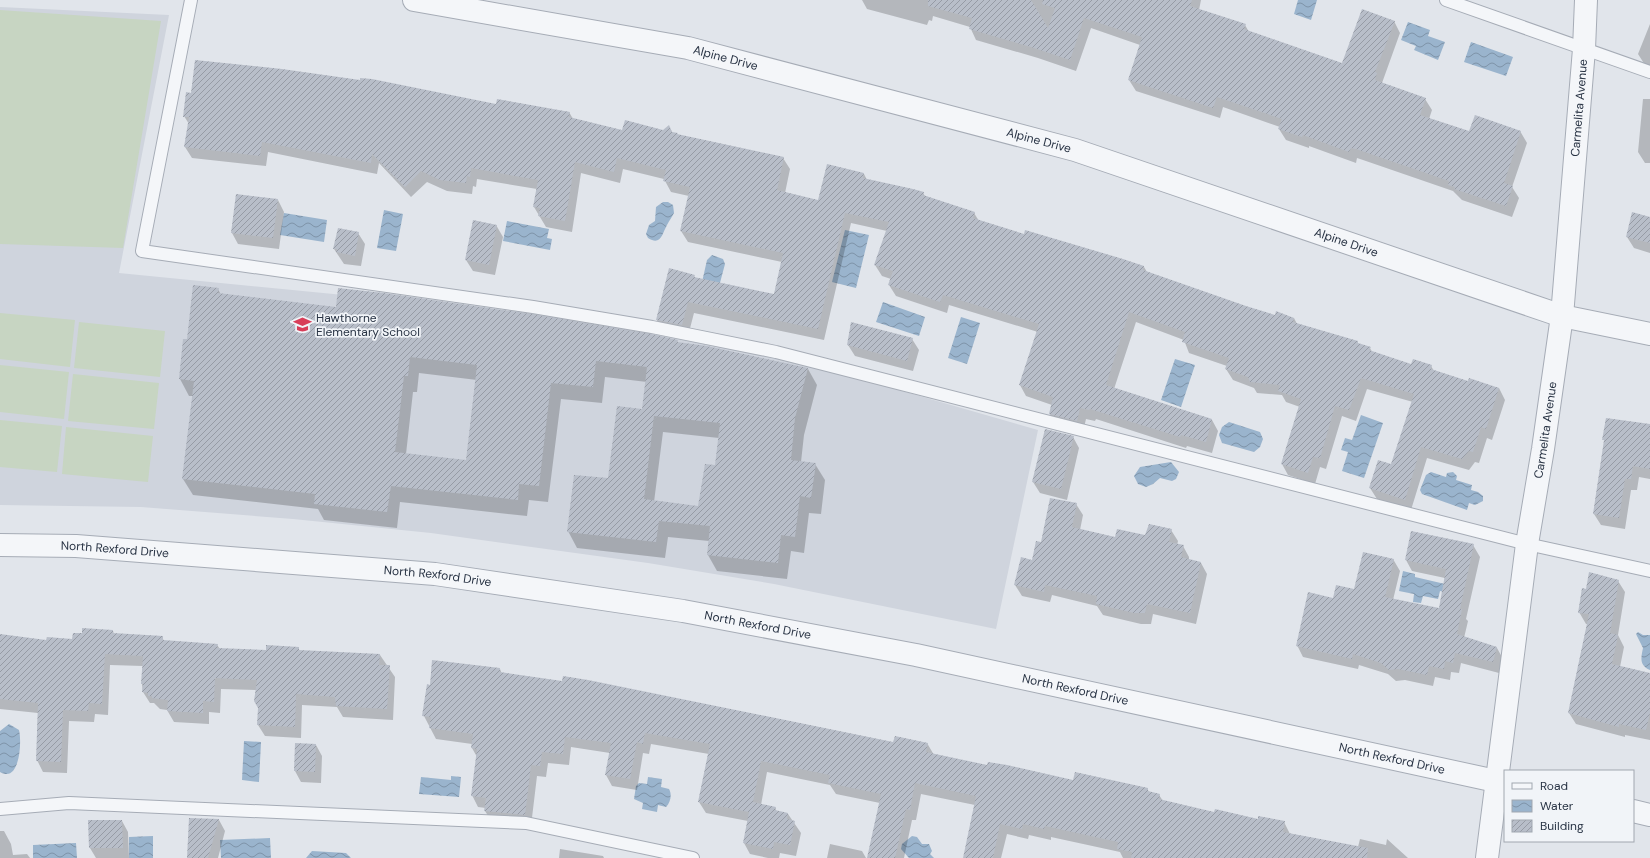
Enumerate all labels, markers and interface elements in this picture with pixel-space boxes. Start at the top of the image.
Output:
street label: Alpine Drive [691,42,760,74]
street label: Carmelita Avenue [1567,58,1591,157]
street label: Alpine Drive [1005,124,1073,157]
street label: Alpine Drive [1312,224,1380,261]
place label: Hawthorne Elementary School [316,310,420,340]
school or university icon: Hawthorne Elementary School [293,315,313,335]
street label: Carmelita Avenue [1530,380,1561,480]
street label: North Rexford Drive [61,538,170,561]
street label: North Rexford Drive [383,562,493,590]
street label: North Rexford Drive [703,607,813,643]
street label: North Rexford Drive [1021,670,1130,709]
street label: North Rexford Drive [1337,739,1447,778]
legend [1504,770,1634,842]
text: Road [1540,778,1568,794]
text: Water [1540,798,1574,814]
text: Building [1540,818,1584,834]

